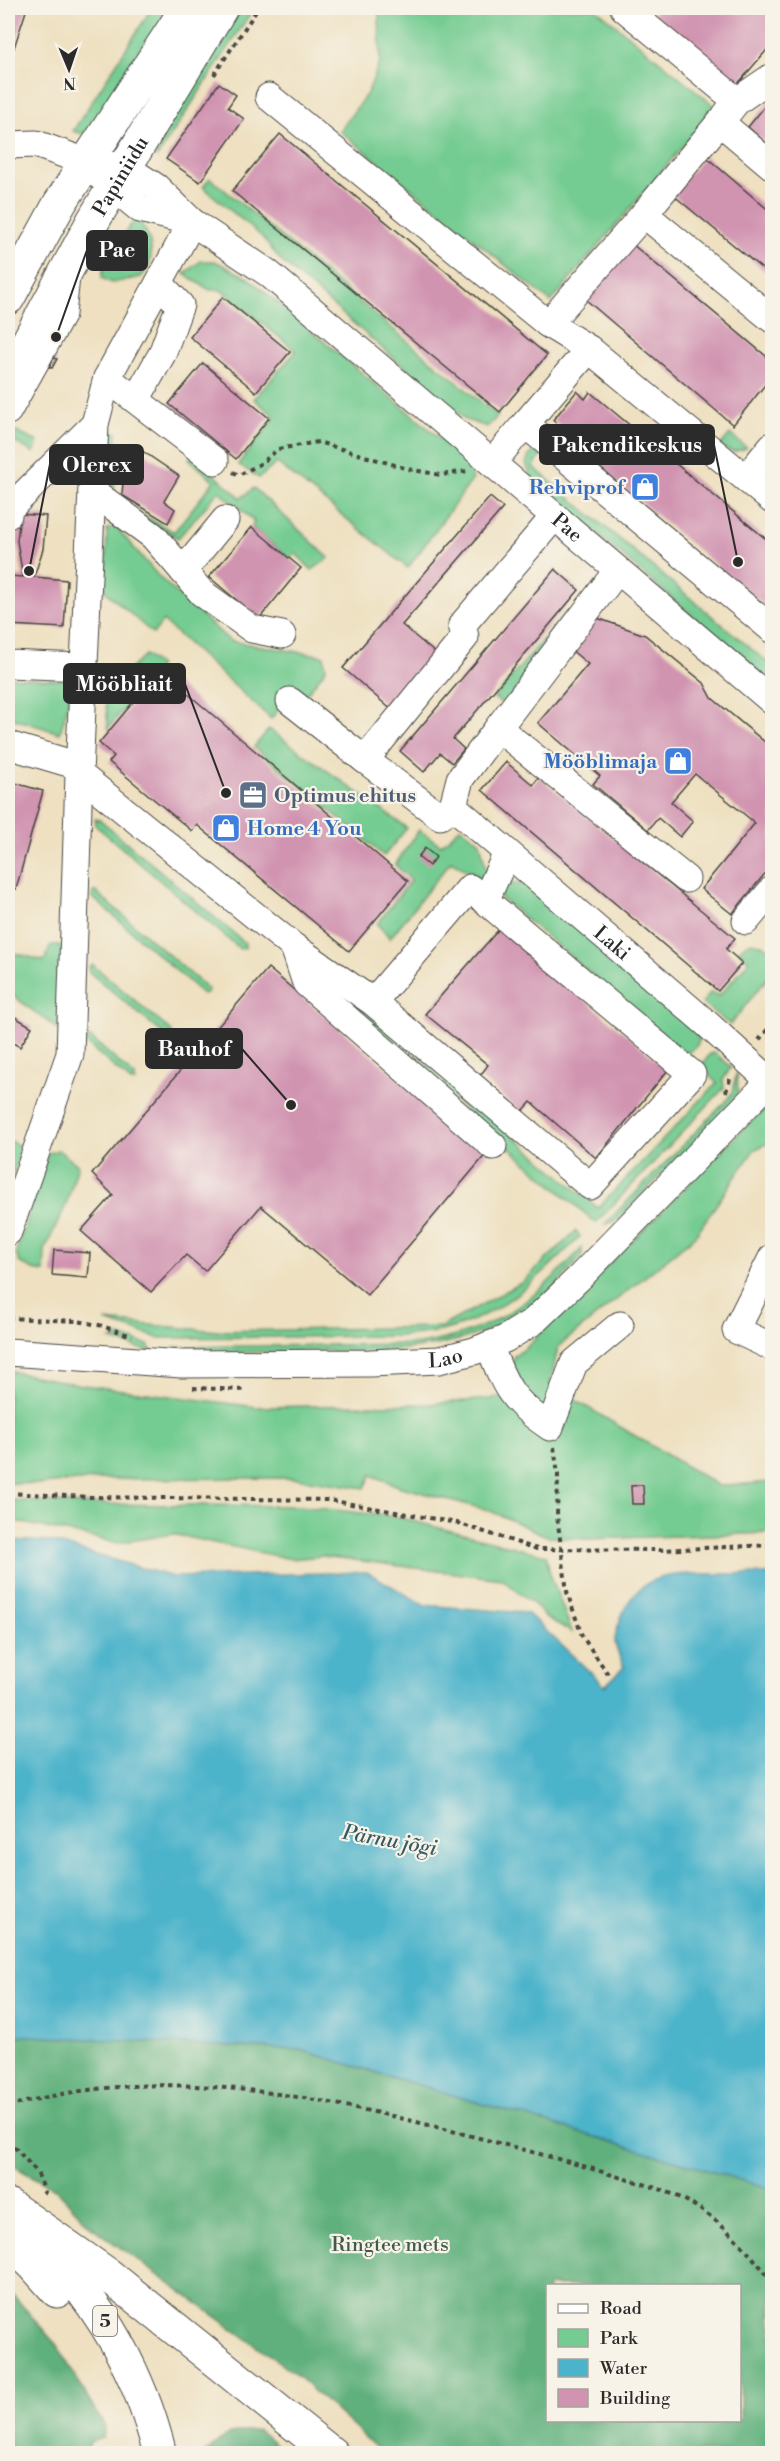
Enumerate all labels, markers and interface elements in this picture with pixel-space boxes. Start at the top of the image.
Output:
north arrow [39,39,99,99]
text: N [62,73,76,93]
street label: Papiniidu [88,132,155,221]
callout: Pae [87,231,147,270]
text: Pae [99,238,135,264]
callout: Pakendikeskus [540,425,714,464]
text: Pakendikeskus [552,433,702,459]
callout: Olerex [50,445,143,484]
text: Olerex [62,453,133,479]
shop icon: Rehviprof [629,471,661,503]
place label: Rehviprof [529,476,627,501]
street label: Pae [546,508,587,549]
callout: Mööbliait [64,664,185,703]
text: Mööbliait [76,672,173,698]
shop icon: Mööblimaja [662,745,694,777]
place label: Mööblimaja [543,750,657,775]
office icon: Optimus ehitus [237,779,269,811]
place label: Optimus ehitus [274,784,416,809]
shop icon: Home 4 You [210,812,242,844]
place label: Home 4 You [247,817,362,842]
street label: Laki [588,921,635,967]
callout: Bauhof [146,1029,242,1068]
text: Bauhof [158,1037,233,1063]
street label: Lao [428,1343,466,1374]
water label: Pärnu jõgi [340,1820,439,1862]
park label: Ringtee mets [331,2233,449,2258]
legend [546,2284,741,2422]
text: Road [600,2297,643,2320]
road number: 5 [93,2306,117,2336]
text: Park [600,2327,639,2350]
text: Water [599,2357,648,2380]
text: Building [599,2387,671,2410]

